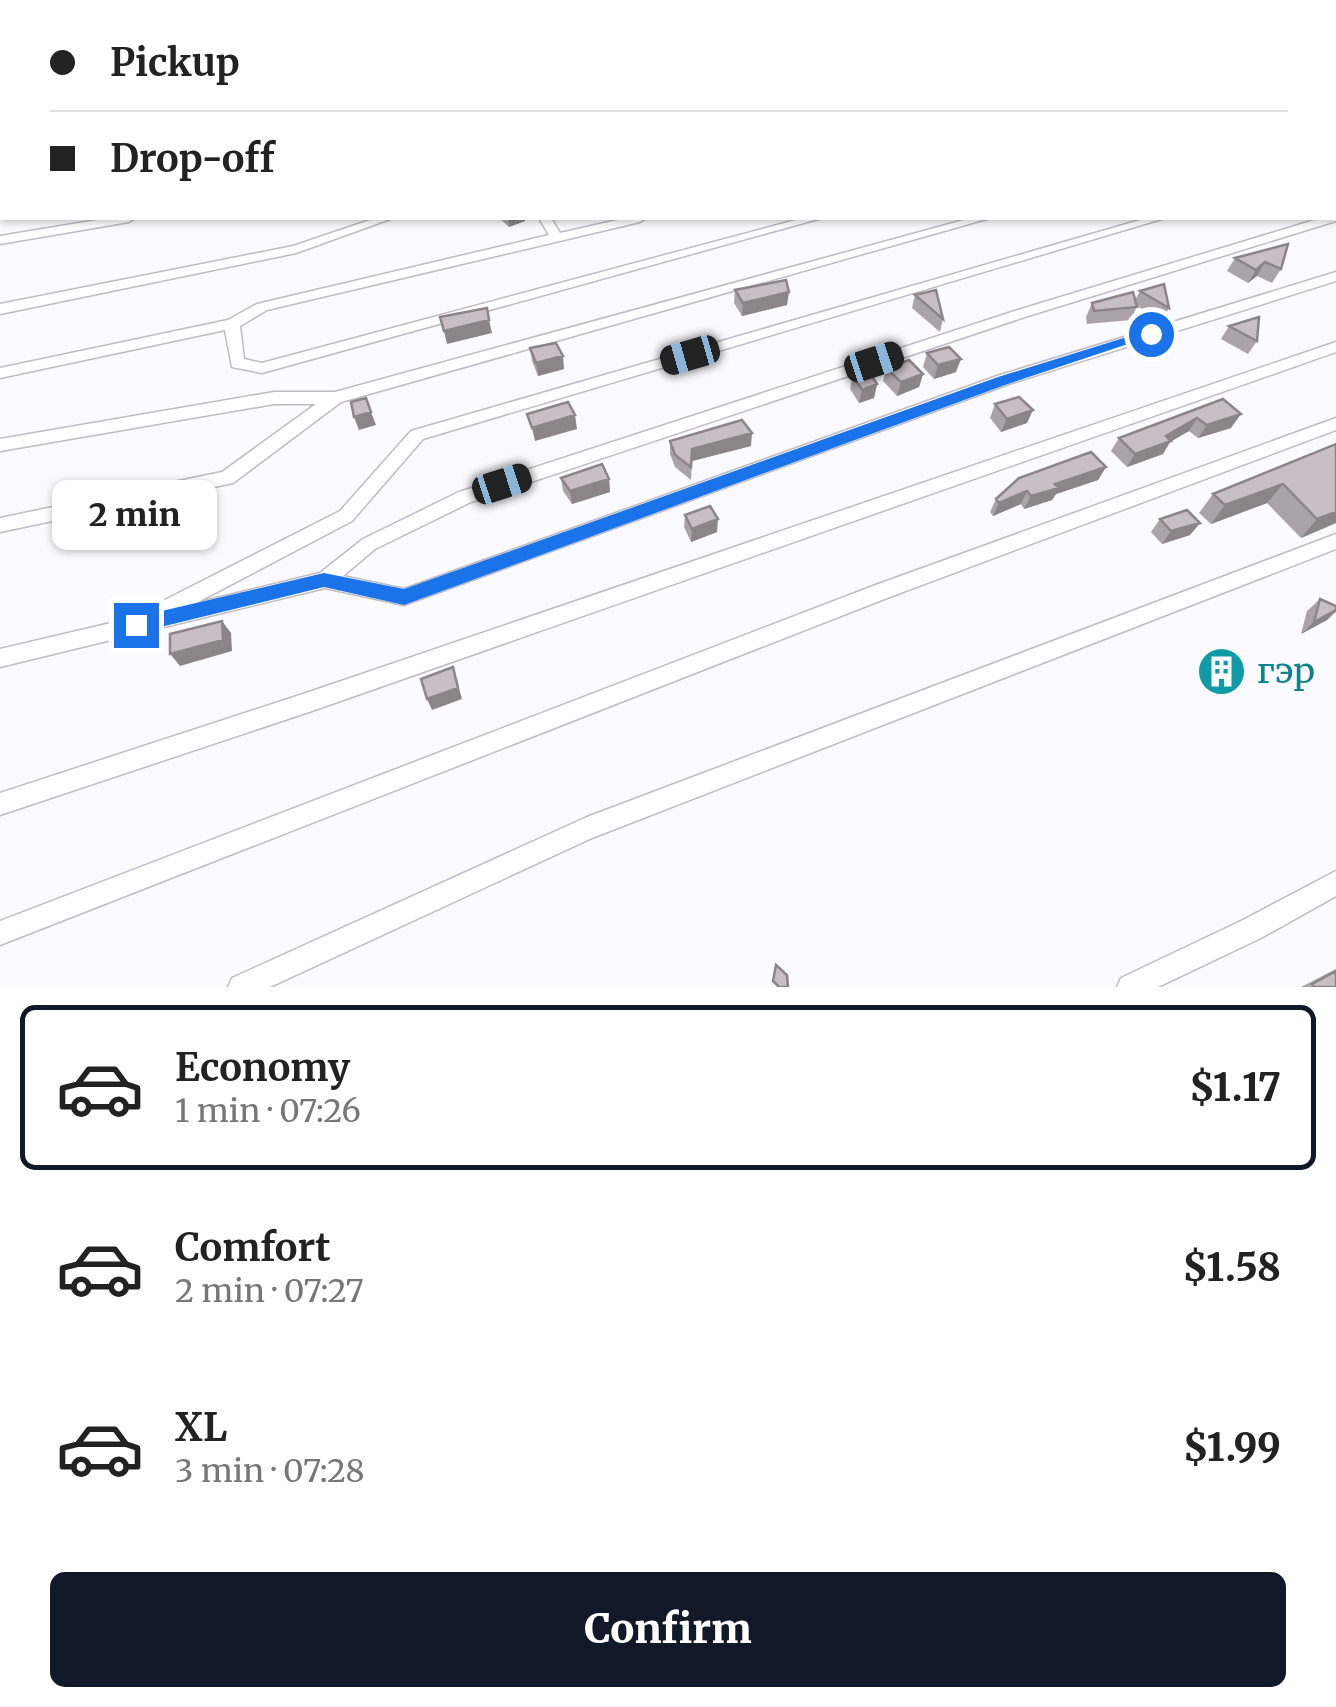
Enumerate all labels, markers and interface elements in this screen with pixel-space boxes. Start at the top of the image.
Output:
text: Pickup [110,39,240,86]
text: Drop-off [110,135,275,182]
route start [1129,312,1174,357]
car [657,332,723,378]
car [841,338,907,386]
car [469,460,535,508]
callout: 2 min [54,480,218,550]
text: 2 min [89,495,180,535]
route end [114,603,159,648]
building icon: гэр [1196,645,1248,697]
place label: гэр [1257,649,1315,693]
icon: car [55,1043,145,1133]
text: Economy [175,1044,350,1091]
text: $1.17 [1189,1064,1281,1111]
text: 1 min · 07:26 [175,1091,361,1131]
icon: car [55,1223,145,1313]
text: Comfort [175,1224,331,1271]
text: $1.58 [1182,1244,1281,1291]
text: 2 min · 07:27 [175,1271,364,1311]
icon: car [55,1403,145,1493]
text: XL [175,1404,227,1451]
text: $1.99 [1183,1424,1281,1471]
text: 3 min · 07:28 [175,1451,365,1491]
button: Confirm [50,1572,1286,1687]

